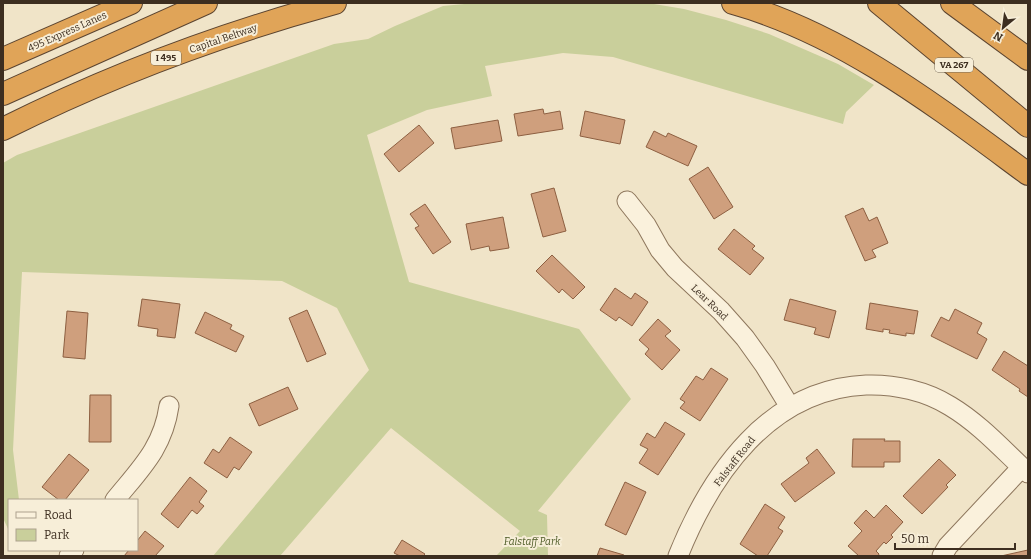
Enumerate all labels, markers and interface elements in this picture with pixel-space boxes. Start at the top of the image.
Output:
north arrow [983,8,1023,48]
street label: 495 Express Lanes [26,9,109,55]
street label: Capital Beltway [188,21,260,56]
text: N [991,28,1005,44]
road number: I 495 [151,51,181,65]
road number: VA 267 [935,58,973,72]
street label: Lear Road [688,282,730,323]
street label: Falstaff Road [712,434,758,489]
legend [8,499,138,551]
text: Road [44,508,72,522]
scale bar [895,525,1015,551]
text: Park [44,528,70,542]
text: 50 m [901,532,930,546]
park label: Falstaff Park [504,536,561,548]

